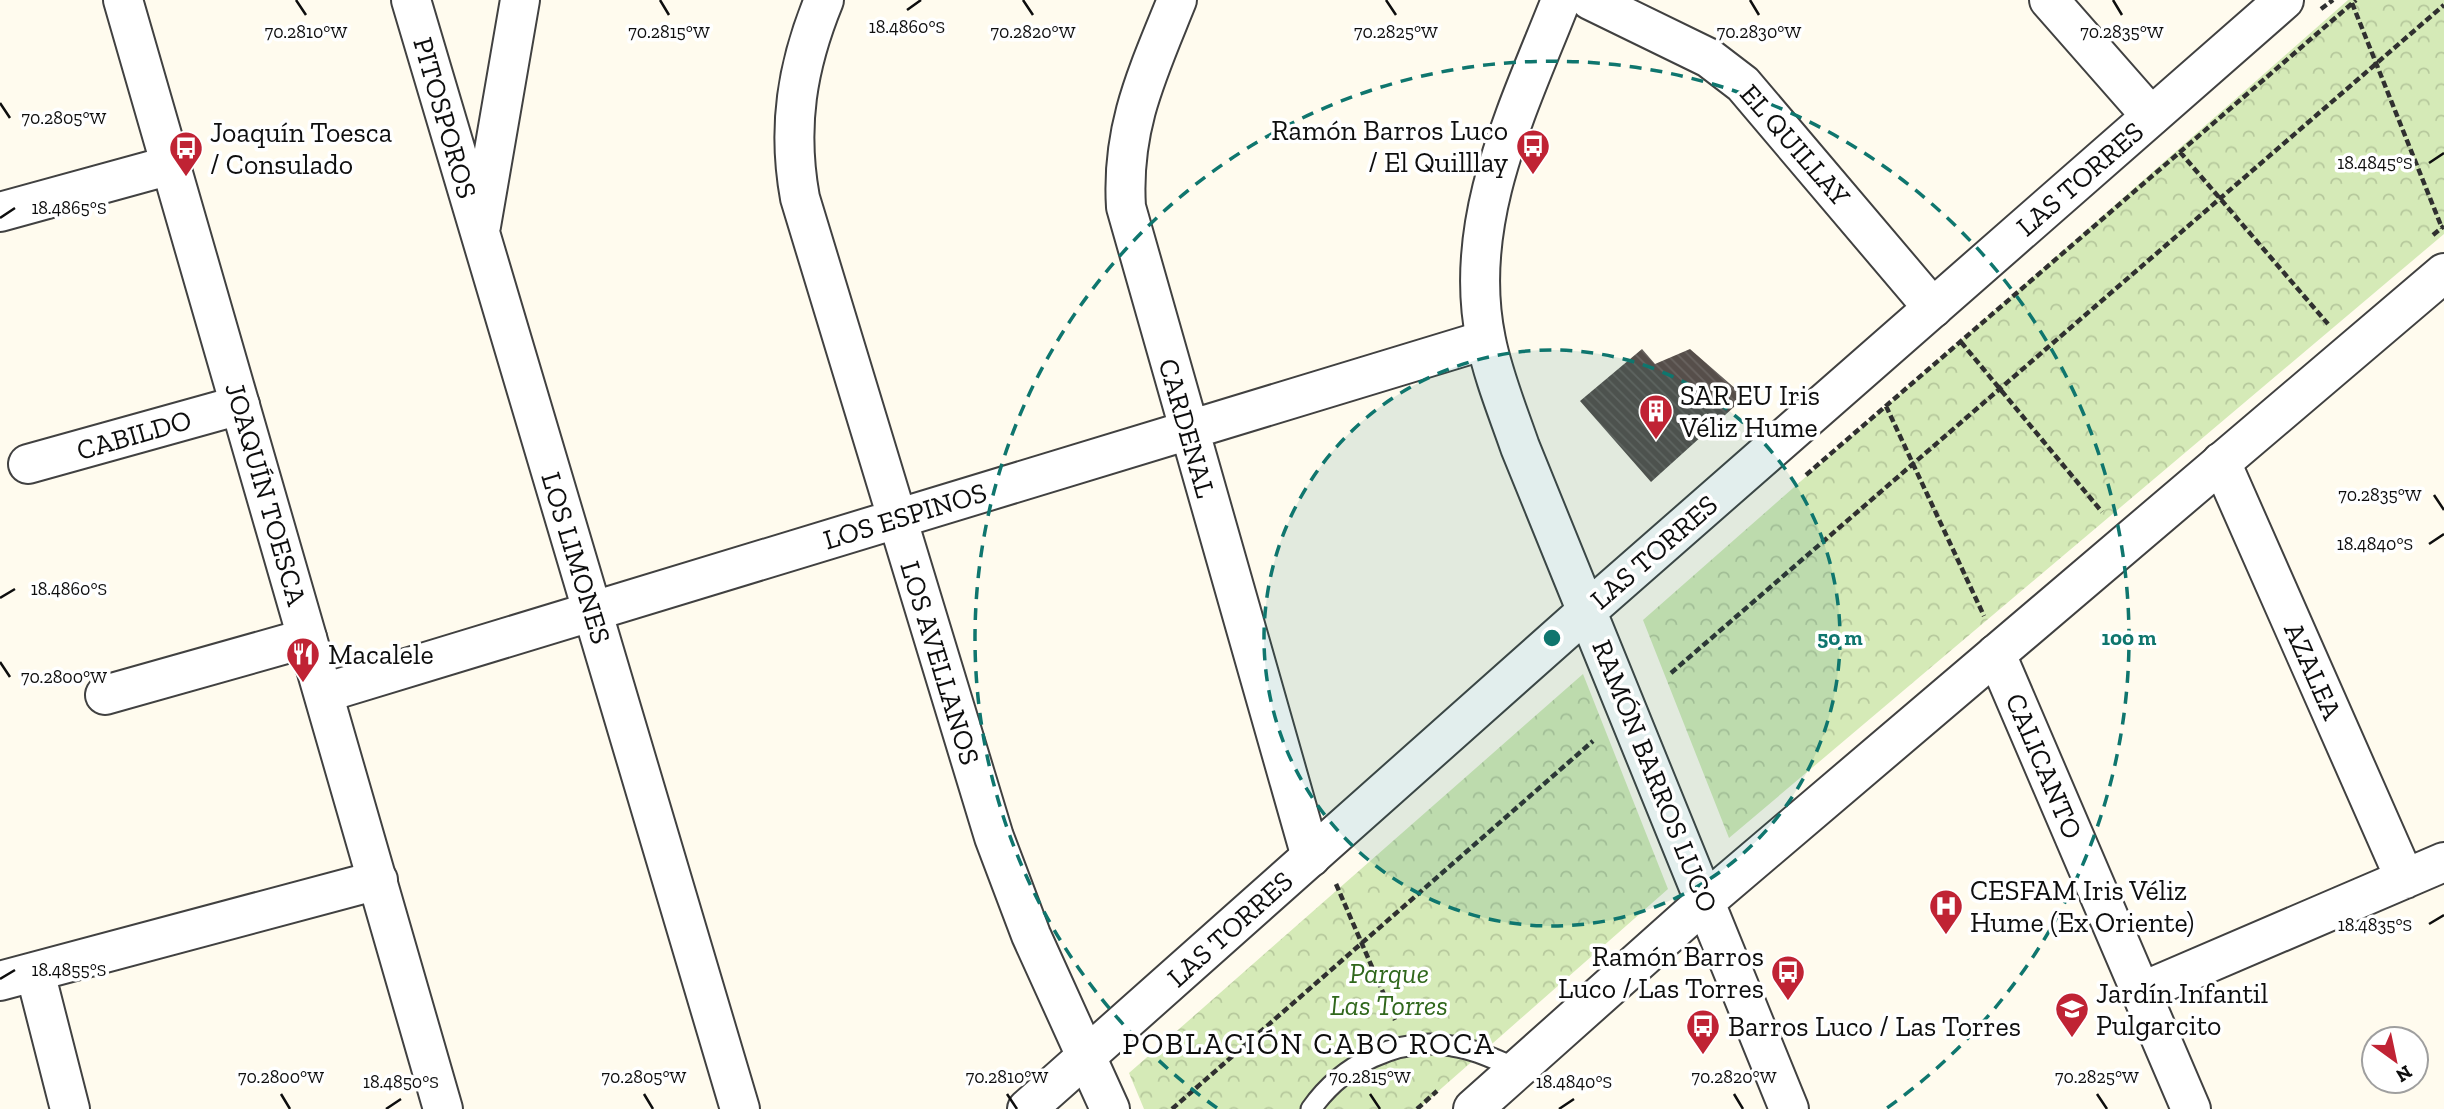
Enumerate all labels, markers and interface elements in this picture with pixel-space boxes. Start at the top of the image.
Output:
text: 18.4860°S [869,16,945,38]
text: 70.2810°W [265,21,347,43]
text: 70.2815°W [628,21,710,43]
text: 70.2820°W [991,21,1076,43]
text: 70.2825°W [1354,21,1438,43]
text: 70.2830°W [1717,21,1801,43]
text: 70.2835°W [2080,21,2164,43]
street label: PITOSPOROS [406,34,484,202]
street label: EL QUILLAY [1733,77,1857,213]
text: 70.2805°W [22,107,107,129]
place label: Ramón Barros Luco / El Quilllay [1271,114,1509,179]
street label: LAS TORRES [2010,115,2150,243]
place label: Joaquín Toesca / Consulado [210,116,393,181]
bus stop icon: Ramón Barros Luco / El Quilllay [1514,127,1552,176]
bus stop icon: Joaquín Toesca / Consulado [167,129,205,178]
text: 18.4845°S [2337,152,2413,174]
text: 18.4865°S [31,197,107,219]
street label: CARDENAL [1151,355,1223,501]
street label: JOAQUÍN TOESCA [218,379,314,610]
place label: SAR EU Iris Véliz Hume [1679,379,1820,444]
building icon: SAR EU Iris Véliz Hume [1637,392,1675,441]
street label: CABILDO [73,403,195,467]
street label: LOS LIMONES [534,468,618,648]
street label: LOS ESPINOS [819,476,991,556]
text: 70.2835°W [2338,484,2422,506]
street label: LAS TORRES [1584,488,1724,616]
text: 18.4840°S [2337,533,2413,555]
street label: LOS AVELLANOS [893,557,987,769]
text: 18.4860°S [31,578,107,600]
street label: AZALEA [2277,618,2349,725]
text: 50 m [1817,625,1863,650]
text: 100 m [2102,625,2157,650]
centre of rings [1540,626,1564,650]
restaurant icon: Macalele [284,635,322,684]
street label: RAMÓN BARROS LUCO [1585,635,1725,917]
place label: Macalele [328,638,434,671]
text: 70.2800°W [21,666,107,688]
street label: CALICANTO [1999,688,2089,844]
street label: LAS TORRES [1160,864,1300,994]
place label: CESFAM Iris Véliz Hume (Ex Oriente) [1970,874,2194,939]
hospital icon: CESFAM Iris Véliz Hume (Ex Oriente) [1927,887,1965,936]
text: 18.4835°S [2338,914,2412,936]
place label: Ramón Barros Luco / Las Torres [1558,940,1764,1005]
bus stop icon: Ramón Barros Luco / Las Torres [1769,953,1807,1002]
park label: Parque Las Torres [1330,957,1448,1022]
text: 18.4855°S [32,959,106,981]
place label: Jardín Infantil Pulgarcito [2096,977,2268,1042]
school or university icon: Jardín Infantil Pulgarcito [2053,990,2091,1039]
bus stop icon: Barros Luco / Las Torres [1684,1007,1722,1056]
place label: Barros Luco / Las Torres [1728,1010,2021,1043]
north arrow [2360,1025,2430,1095]
district label: POBLACIÓN CABO ROCA [1122,1026,1496,1062]
text: N [2392,1060,2416,1087]
text: 70.2800°W [238,1066,324,1088]
text: 70.2805°W [602,1066,687,1088]
text: 70.2810°W [966,1066,1048,1088]
text: 70.2815°W [1329,1066,1411,1088]
text: 70.2820°W [1692,1066,1777,1088]
text: 70.2825°W [2055,1066,2139,1088]
text: 18.4850°S [363,1071,439,1093]
text: 18.4840°S [1536,1071,1612,1093]

